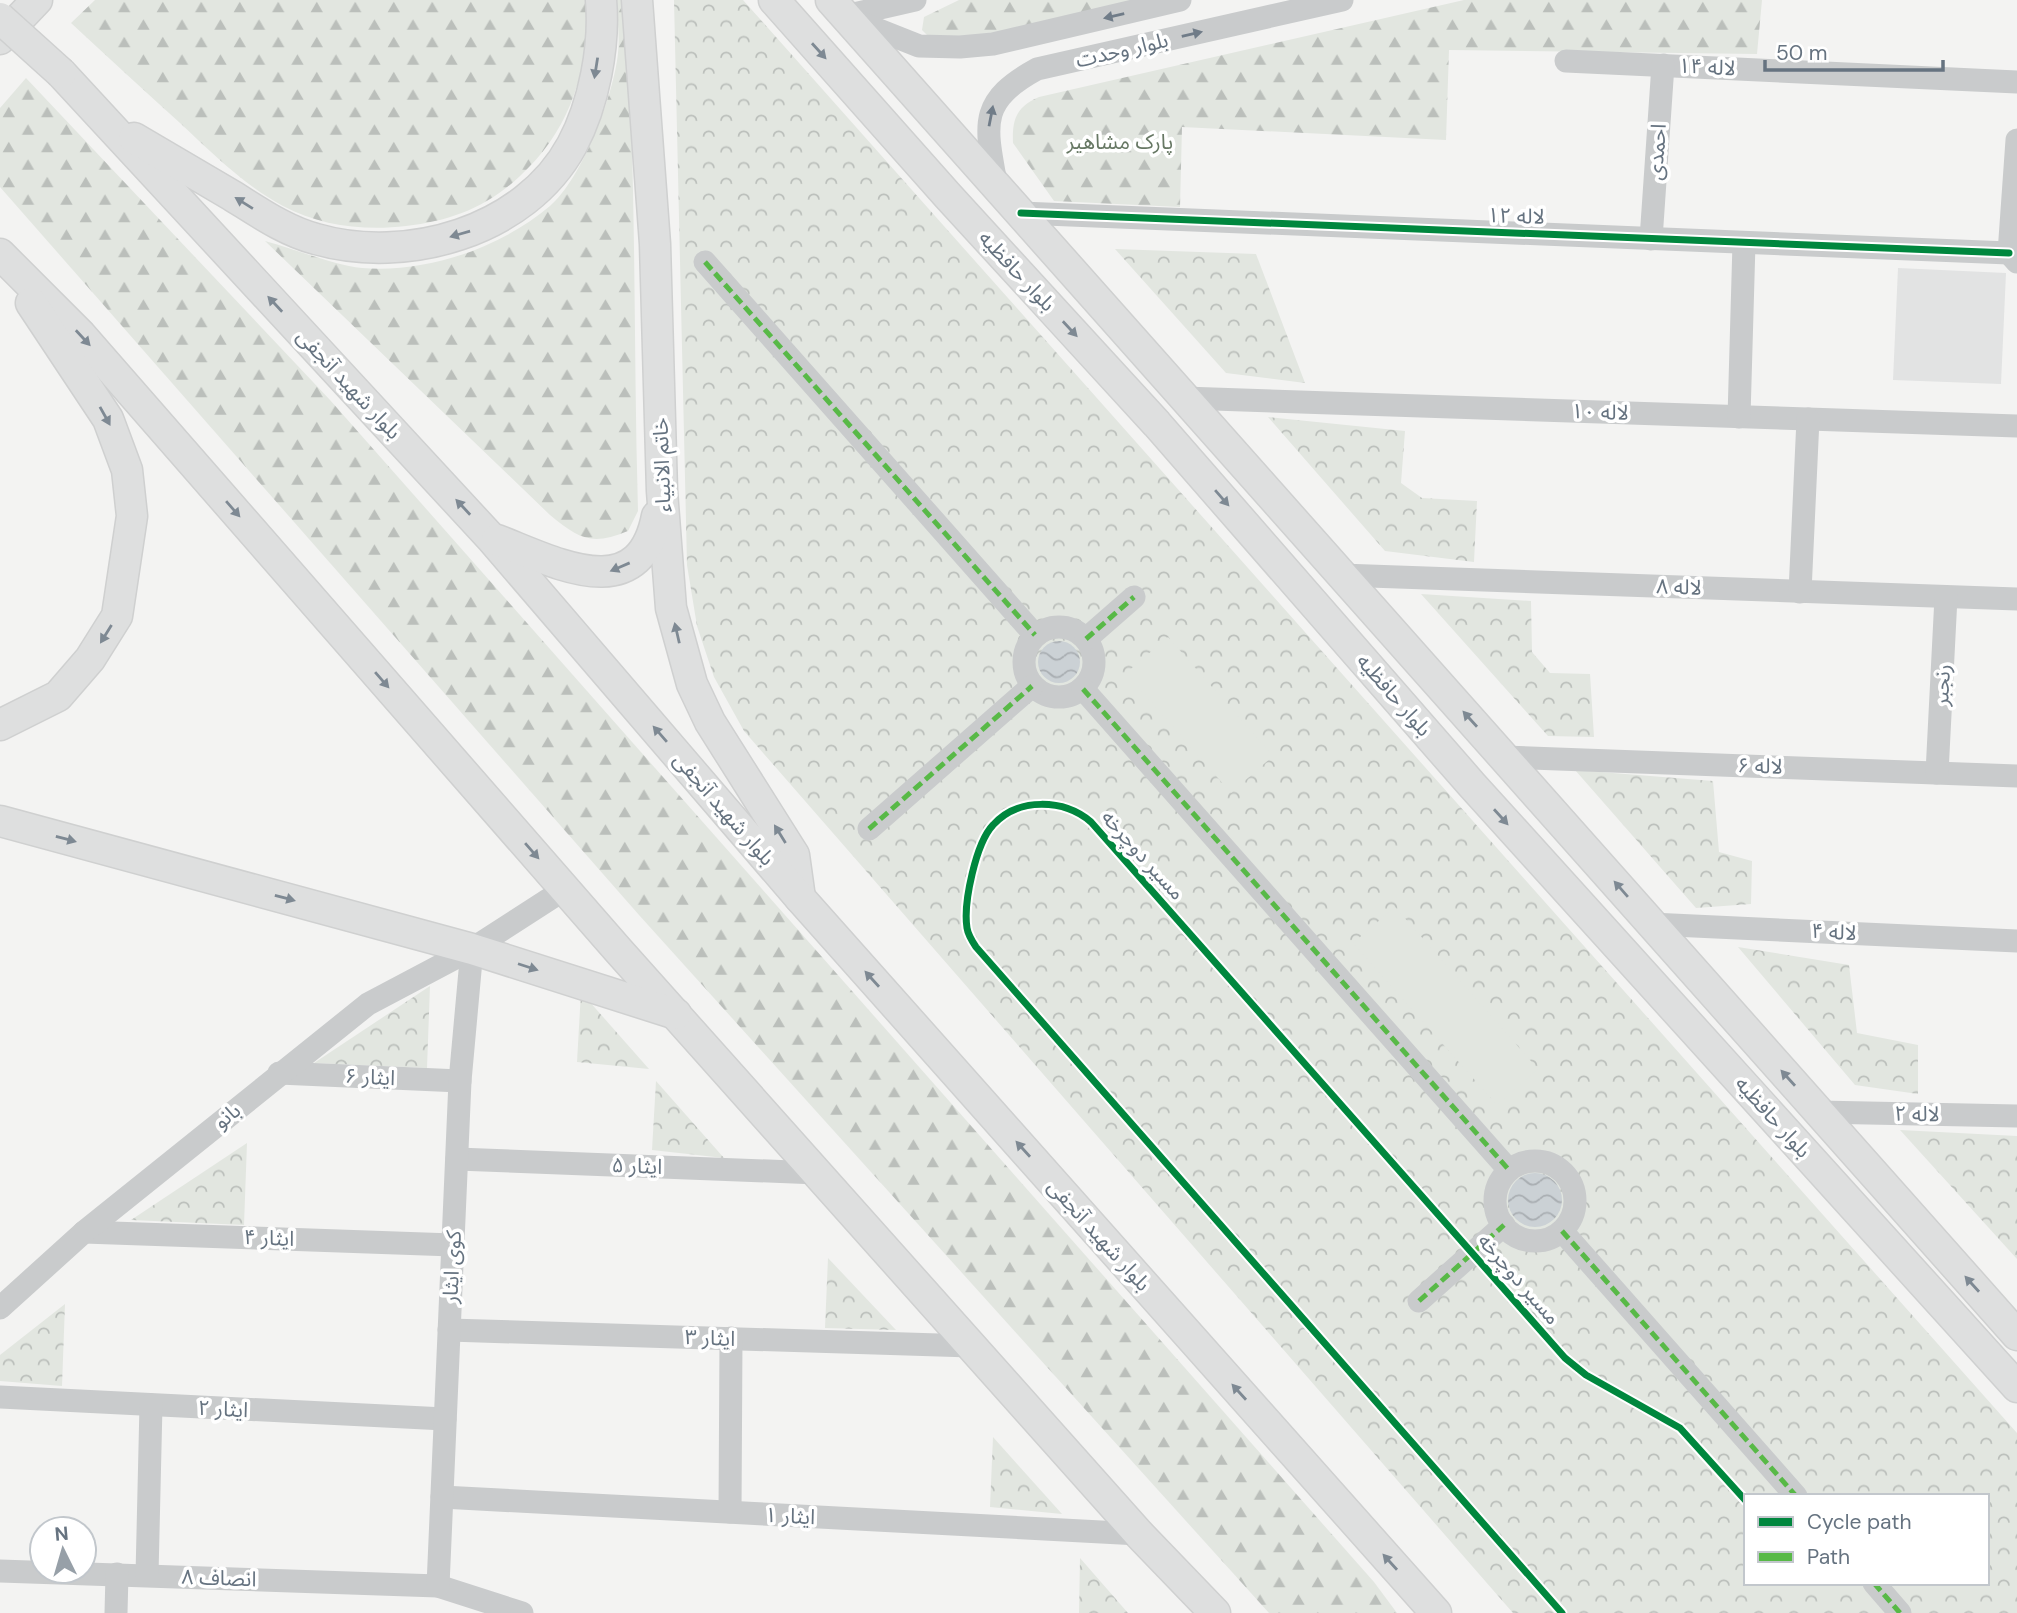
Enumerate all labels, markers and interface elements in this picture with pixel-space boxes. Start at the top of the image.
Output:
one-way arrow [1103,10,1125,21]
street label: بلوار وحدت [1073,26,1171,74]
one-way arrow [1181,28,1203,39]
scale bar [1765,28,1944,72]
text: 50 m [1776,39,1827,67]
one-way arrow [811,42,827,60]
street label: لاله ۱۴ [1678,52,1736,82]
one-way arrow [590,57,601,79]
one-way arrow [986,105,997,127]
street label: احمدی [1641,123,1673,181]
park label: پارک مشاهیر [1066,128,1173,156]
one-way arrow [234,197,253,210]
street label: لاله ۱۲ [1487,201,1545,231]
street label: بلوار حافظیه [972,225,1062,317]
one-way arrow [449,229,471,240]
one-way arrow [267,295,283,313]
one-way arrow [1062,320,1078,338]
street label: بلوار شهید آنجفی [290,323,408,445]
one-way arrow [74,329,90,346]
street label: لاله ۱۰ [1571,397,1629,427]
one-way arrow [99,406,111,425]
street label: خاتم الانبیاء [646,417,679,513]
one-way arrow [1214,489,1230,507]
one-way arrow [455,499,471,516]
one-way arrow [225,500,240,517]
one-way arrow [610,562,631,573]
street label: لاله ۸ [1656,572,1702,602]
one-way arrow [671,622,682,644]
one-way arrow [100,624,113,644]
street label: بلوار حافظیه [1350,648,1438,742]
street label: رنجبر [1927,663,1957,708]
one-way arrow [374,671,390,689]
one-way arrow [1462,710,1478,728]
one-way arrow [653,726,668,743]
street label: بلوار شهید آنجفی [667,746,781,872]
street label: لاله ۶ [1737,751,1783,781]
street label: مسیر دوچرخه [1095,804,1191,906]
one-way arrow [1493,808,1509,825]
one-way arrow [774,824,787,844]
one-way arrow [55,834,77,845]
one-way arrow [524,843,539,860]
one-way arrow [1613,881,1629,898]
one-way arrow [275,893,297,904]
street label: لاله ۴ [1811,917,1857,947]
one-way arrow [518,962,539,972]
one-way arrow [864,970,880,988]
street label: ایثار ۶ [344,1062,396,1092]
one-way arrow [1780,1069,1796,1087]
street label: بلوار حافظیه [1729,1070,1817,1164]
street label: بانو [208,1097,246,1135]
street label: لاله ۲ [1894,1100,1940,1128]
one-way arrow [1015,1140,1031,1158]
street label: ایثار ۵ [611,1151,663,1181]
street label: بلوار شهید آنجفی [1041,1173,1157,1297]
street label: ایثار ۴ [243,1223,295,1253]
street label: مسیر دوچرخه [1472,1227,1566,1331]
street label: کوی ایثار [436,1229,468,1305]
one-way arrow [1964,1276,1980,1293]
street label: ایثار ۳ [684,1323,736,1353]
one-way arrow [1231,1383,1247,1401]
street label: ایثار ۲ [197,1394,249,1424]
legend [1744,1494,1989,1585]
street label: ایثار ۱ [764,1501,816,1531]
text: Cycle path [1807,1508,1912,1536]
north arrow [28,1515,98,1585]
text: N [54,1521,70,1547]
text: Path [1807,1543,1850,1571]
one-way arrow [1382,1553,1398,1571]
street label: انصاف ۸ [181,1563,257,1593]

